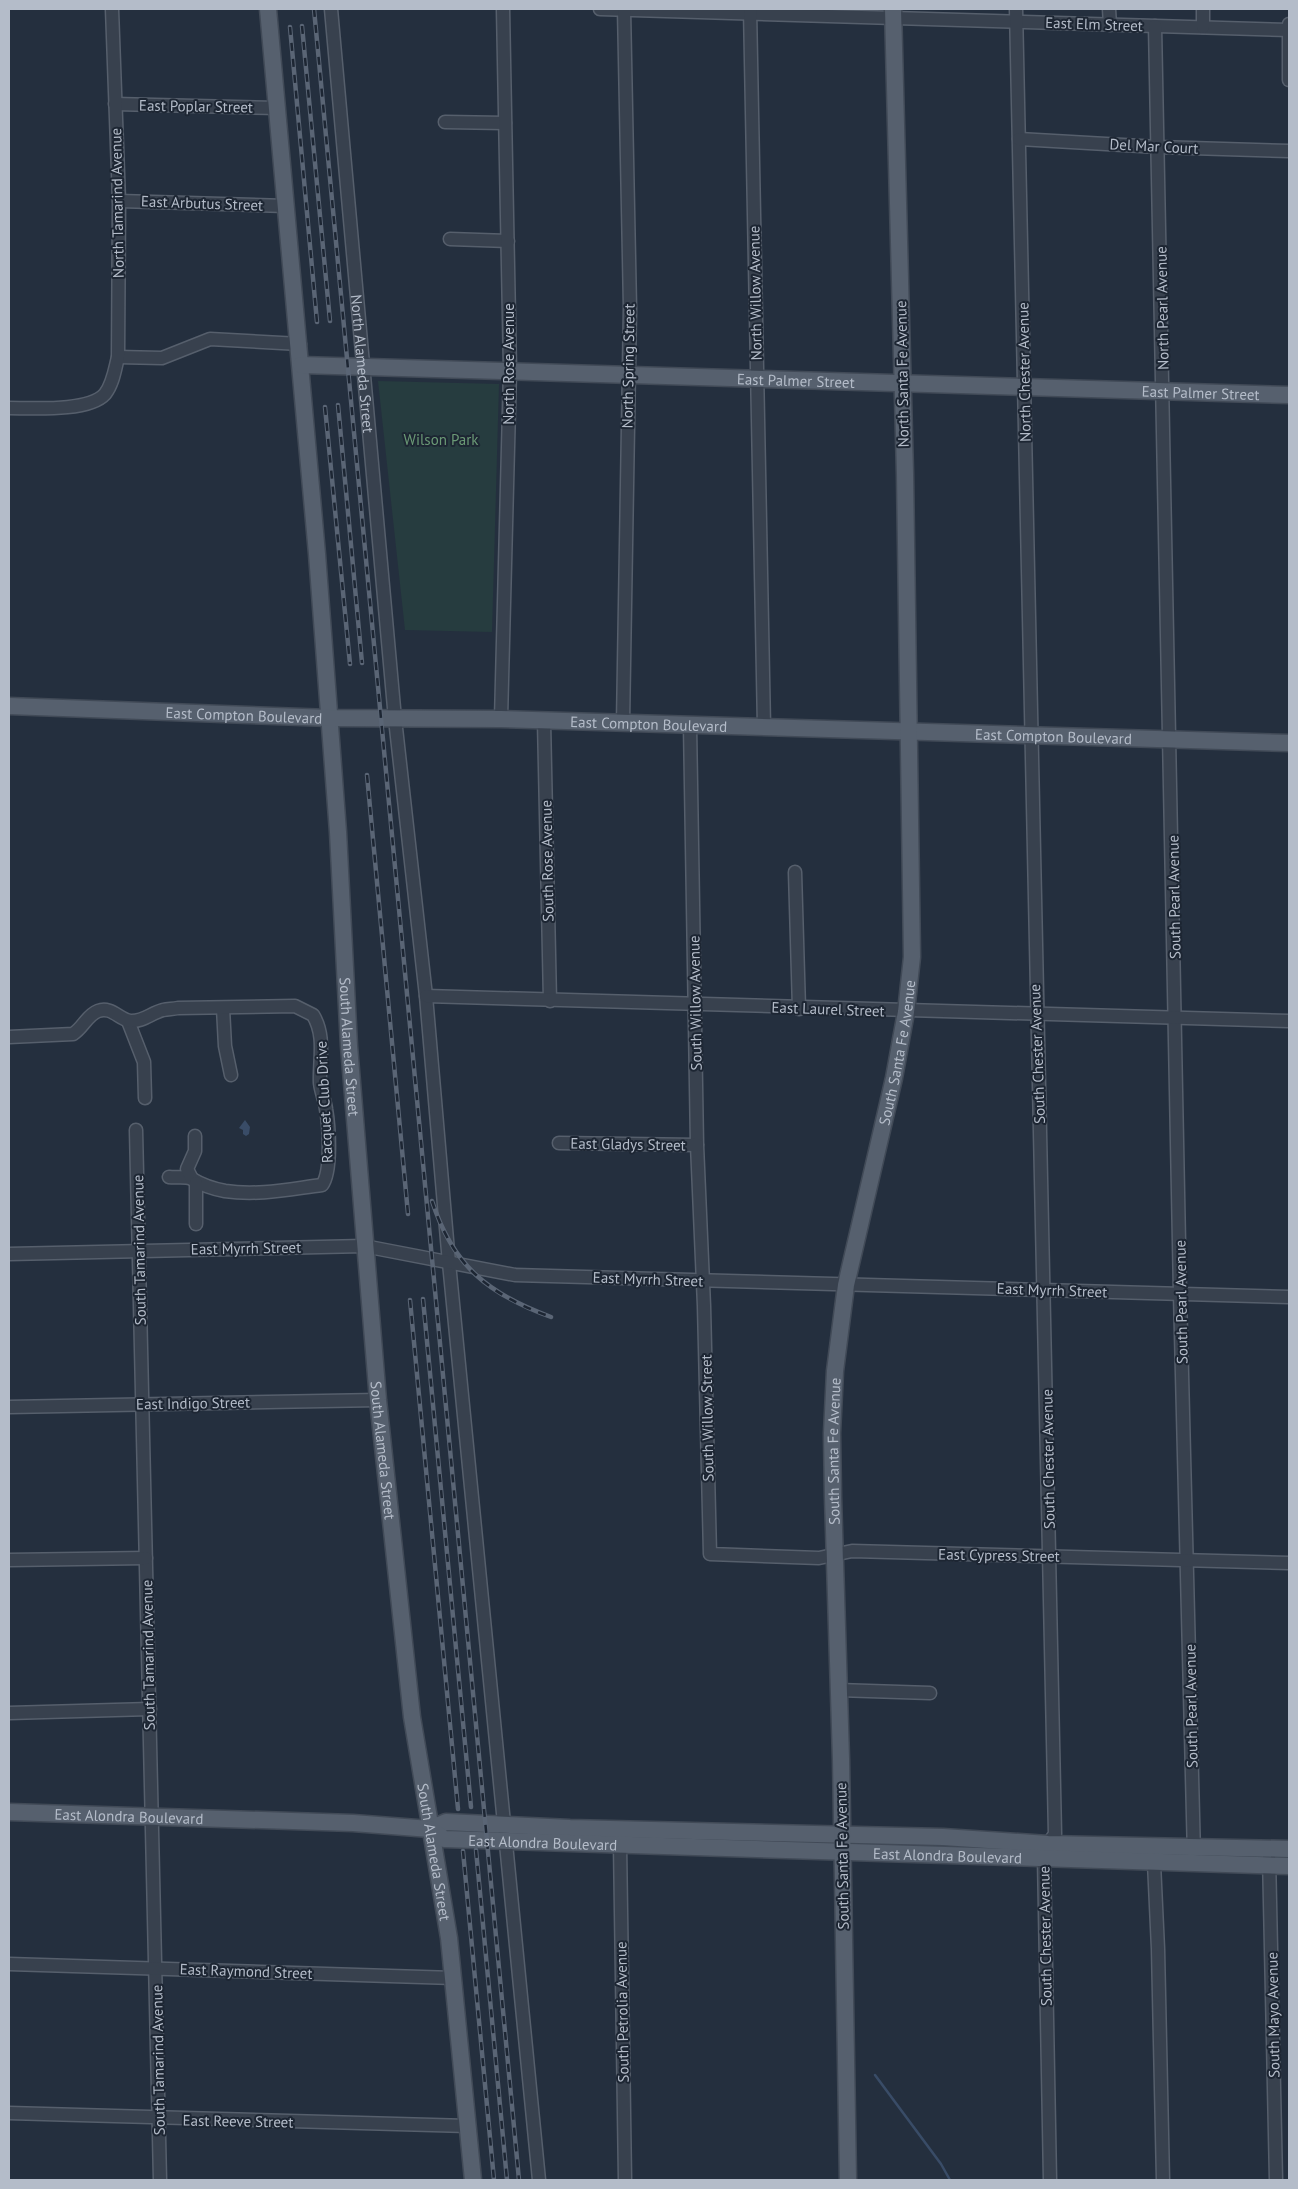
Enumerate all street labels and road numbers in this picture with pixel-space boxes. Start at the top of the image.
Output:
street label: East Elm Street [1045,13,1143,35]
street label: East Poplar Street [139,96,253,116]
street label: North Tamarind Avenue [106,128,128,278]
street label: Del Mar Court [1109,134,1199,158]
street label: East Arbutus Street [141,191,263,215]
street label: North Willow Avenue [744,225,766,361]
street label: North Pearl Avenue [1151,246,1173,370]
street label: North Alameda Street [347,294,379,434]
street label: North Santa Fe Avenue [891,300,913,448]
street label: North Chester Avenue [1013,302,1035,442]
street label: North Rose Avenue [499,303,518,425]
street label: North Spring Street [617,303,639,429]
street label: East Palmer Street [737,369,855,391]
street label: East Palmer Street [1141,381,1260,404]
street label: East Compton Boulevard [165,702,323,727]
street label: East Compton Boulevard [570,712,727,735]
street label: East Compton Boulevard [975,724,1132,748]
street label: South Rose Avenue [536,800,558,922]
street label: South Pearl Avenue [1163,835,1185,959]
street label: South Willow Avenue [684,935,706,1071]
street label: South Alameda Street [336,977,364,1117]
street label: South Santa Fe Avenue [874,979,919,1127]
street label: South Chester Avenue [1025,984,1049,1124]
street label: East Laurel Street [771,998,885,1020]
street label: Racquet Club Drive [311,1040,337,1164]
street label: East Gladys Street [570,1133,686,1155]
street label: South Tamarind Avenue [128,1175,150,1325]
street label: East Myrrh Street [191,1238,301,1258]
street label: South Pearl Avenue [1170,1240,1192,1364]
street label: East Myrrh Street [592,1268,704,1290]
street label: East Myrrh Street [996,1279,1108,1301]
street label: South Willow Street [696,1354,718,1482]
street label: South Santa Fe Avenue [822,1377,844,1525]
street label: South Alameda Street [367,1380,400,1521]
street label: South Chester Avenue [1037,1389,1059,1529]
street label: East Indigo Street [136,1393,250,1413]
street label: East Cypress Street [938,1544,1060,1566]
street label: South Tamarind Avenue [137,1580,159,1730]
street label: South Pearl Avenue [1180,1644,1202,1768]
street label: South Alameda Street [414,1782,455,1922]
street label: South Santa Fe Avenue [831,1782,853,1930]
street label: East Alondra Boulevard [54,1804,204,1828]
street label: East Alondra Boulevard [468,1830,618,1854]
street label: East Alondra Boulevard [873,1843,1022,1867]
street label: South Chester Avenue [1034,1866,1056,2006]
street label: South Petrolia Avenue [611,1941,633,2083]
street label: South Mayo Avenue [1262,1952,1284,2078]
street label: East Raymond Street [179,1959,313,1983]
street label: South Tamarind Avenue [147,1985,169,2135]
street label: East Reeve Street [182,2111,294,2131]

